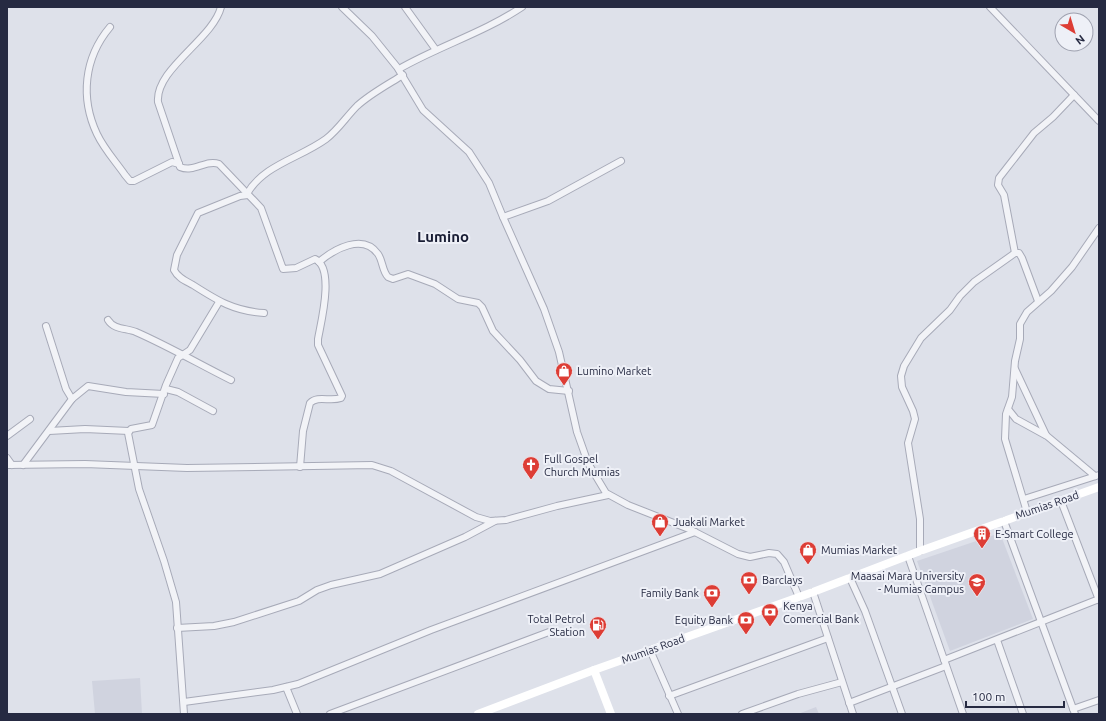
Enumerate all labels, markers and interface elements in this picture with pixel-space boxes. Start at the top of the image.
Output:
north arrow [1054,12,1094,52]
text: N [1073,33,1087,47]
district label: Lumino [417,228,469,245]
shop icon: Lumino Market [554,361,574,386]
place label: Lumino Market [577,365,652,377]
place label: Full Gospel Church Mumias [544,453,620,478]
church icon: Full Gospel Church Mumias [521,455,541,480]
street label: Mumias Road [1014,489,1080,521]
shop icon: Juakali Market [650,512,670,537]
place label: Juakali Market [673,516,745,528]
building icon: E-Smart College [972,524,992,549]
place label: E-Smart College [995,528,1074,540]
shop icon: Mumias Market [798,540,818,565]
place label: Mumias Market [821,544,898,556]
bank icon: Barclays [739,570,759,595]
place label: Maasai Mara University - Mumias Campus [851,570,965,595]
school or university icon: Maasai Mara University - Mumias Campus [967,572,987,597]
place label: Barclays [762,574,803,586]
bank icon: Family Bank [702,583,722,608]
place label: Family Bank [641,587,699,599]
place label: Kenya Comercial Bank [783,600,860,625]
bank icon: Kenya Comercial Bank [760,602,780,627]
bank icon: Equity Bank [736,610,756,635]
place label: Total Petrol Station [527,613,585,638]
place label: Equity Bank [675,614,733,626]
fuel station icon: Total Petrol Station [588,615,608,640]
street label: Mumias Road [620,632,686,666]
scale bar [966,683,1064,709]
text: 100 m [972,690,1005,703]

